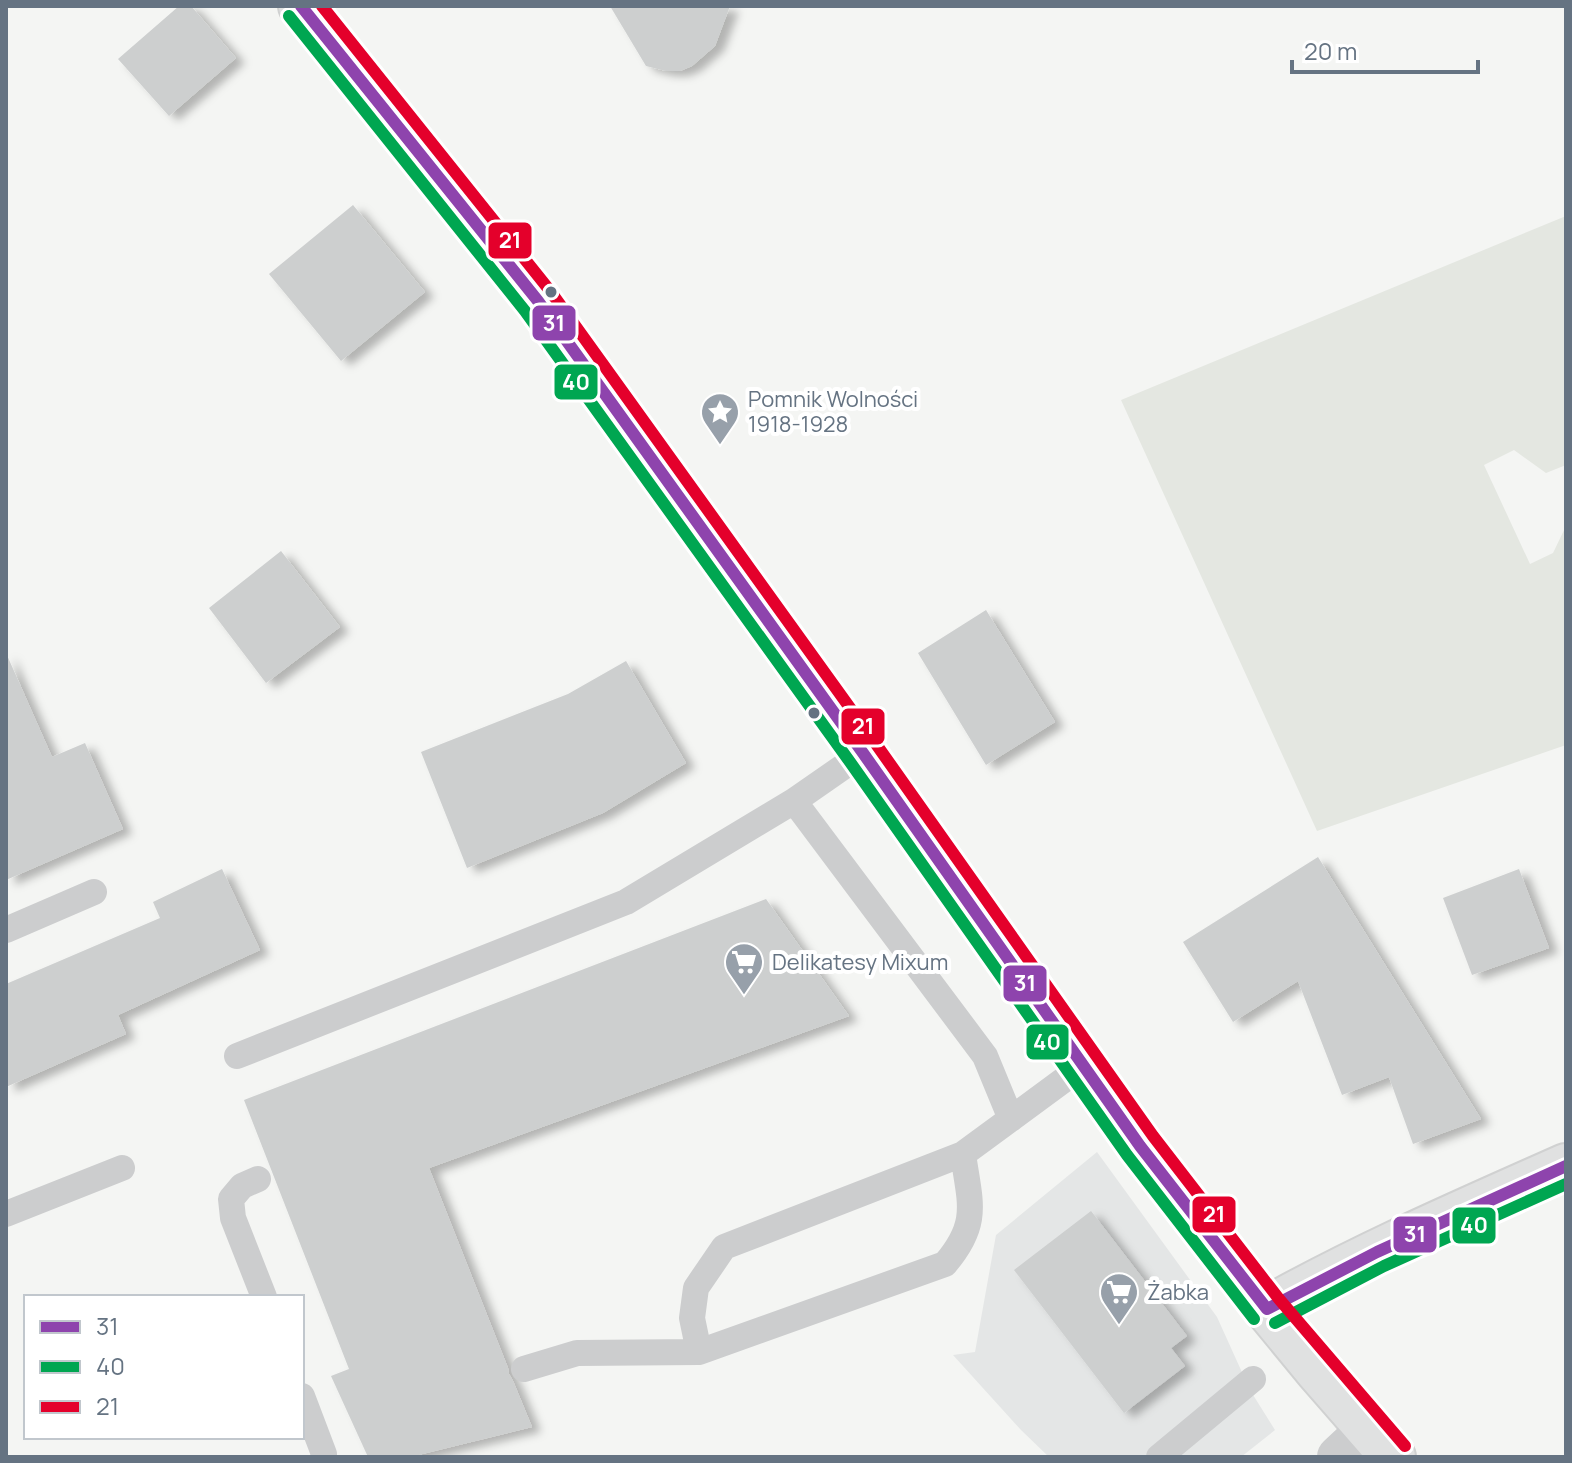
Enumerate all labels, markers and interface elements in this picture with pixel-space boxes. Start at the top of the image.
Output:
scale bar [1292,24,1478,74]
text: 20 m [1304,34,1357,67]
line badge: 21 [487,221,533,260]
text: 21 [499,225,521,255]
unlabelled marker [543,284,559,300]
line badge: 31 [531,304,577,342]
text: 31 [543,308,565,338]
line badge: 40 [553,363,599,401]
text: 40 [562,367,590,397]
place label: Pomnik Wolności 1918-1928 [748,384,918,439]
place icon: Pomnik Wolności 1918-1928 [699,391,741,446]
unlabelled marker [806,705,822,721]
line badge: 21 [840,707,886,746]
text: 21 [852,711,874,741]
supermarket icon: Delikatesy Mixum [723,941,765,996]
place label: Delikatesy Mixum [772,947,948,977]
line badge: 31 [1002,964,1048,1003]
text: 31 [1014,968,1036,998]
line badge: 40 [1025,1023,1070,1061]
text: 40 [1033,1027,1061,1057]
line badge: 21 [1191,1195,1237,1234]
text: 21 [1203,1199,1225,1229]
line badge: 40 [1451,1206,1497,1245]
text: 40 [1460,1210,1488,1240]
line badge: 31 [1392,1215,1438,1254]
text: 31 [1404,1219,1426,1249]
supermarket icon: Żabka [1098,1271,1140,1326]
place label: Żabka [1147,1277,1209,1307]
legend [24,1295,304,1439]
text: 31 [96,1309,119,1342]
text: 40 [96,1349,125,1382]
text: 21 [96,1389,119,1422]

